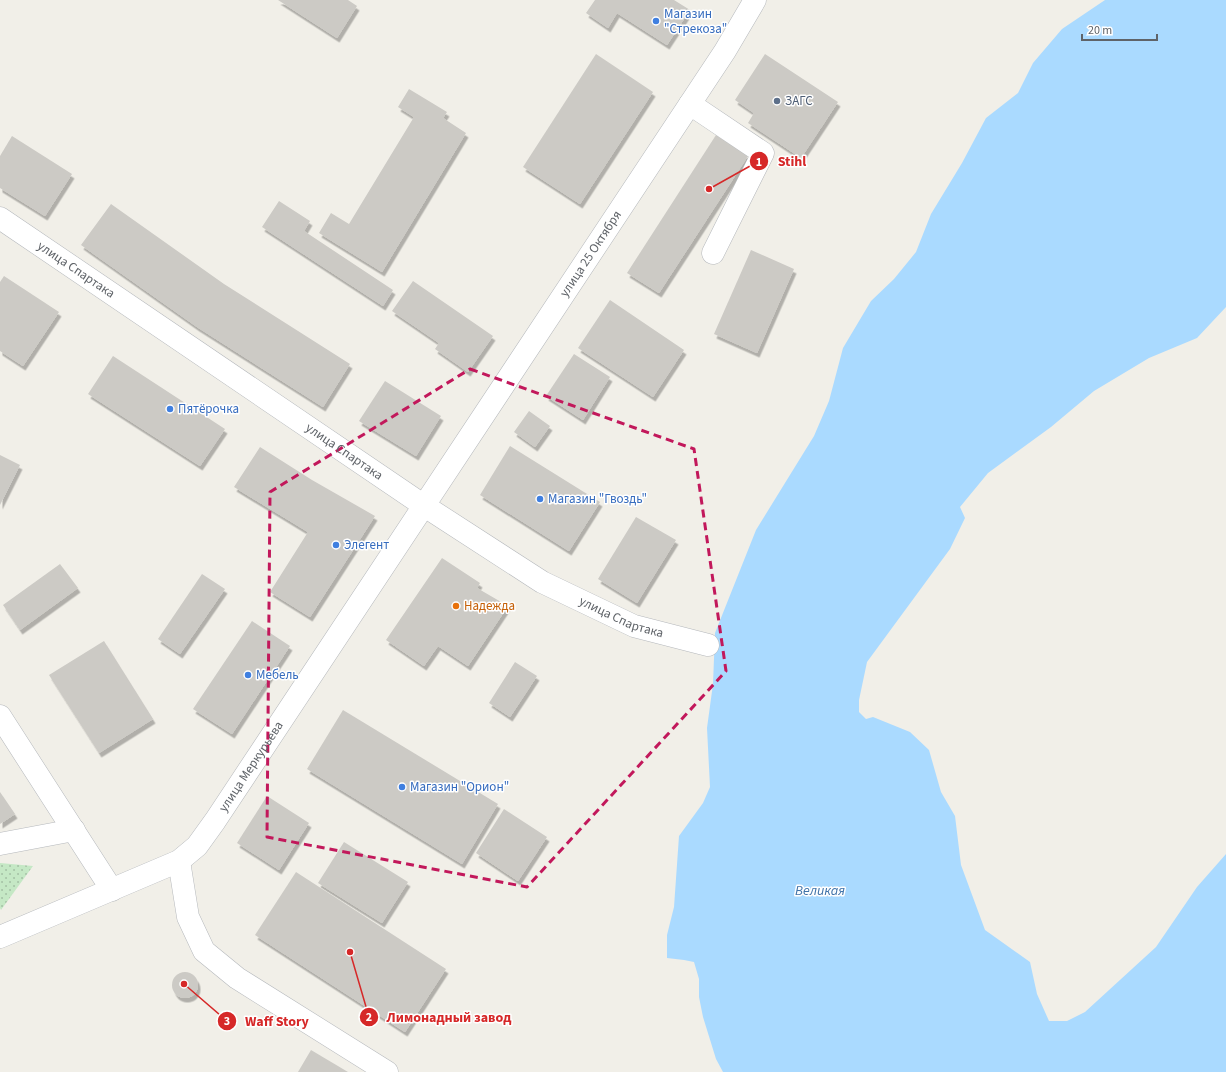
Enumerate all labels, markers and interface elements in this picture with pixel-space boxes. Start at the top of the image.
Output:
place label: Магазин "Стрекоза" [664,5,727,38]
marker: Магазин "Стрекоза" [651,16,661,26]
scale bar [1082,16,1157,42]
text: 20 m [1088,22,1112,39]
place label: ЗАГС [785,92,813,110]
marker: ЗАГС [772,96,782,106]
callout: Stihl [749,148,814,174]
text: Stihl [778,152,806,172]
text: 1 [756,154,762,171]
street label: улица 25 Октября [555,207,626,301]
street label: улица Спартака [34,237,118,302]
place label: Пятёрочка [178,400,239,418]
marker: Пятёрочка [165,404,175,414]
street label: улица Спартака [302,419,387,484]
place label: Магазин "Гвоздь" [548,490,647,508]
marker: Магазин "Гвоздь" [535,494,545,504]
place label: Элегент [344,536,389,554]
marker: Элегент [331,540,341,550]
street label: улица Спартака [576,592,665,642]
place label: Надежда [464,597,515,615]
marker: Надежда [451,601,461,611]
place label: Мебель [256,666,299,684]
marker: Мебель [243,670,253,680]
street label: улица Меркурьева [214,718,288,815]
place label: Магазин "Орион" [410,778,509,796]
marker: Магазин "Орион" [397,782,407,792]
water label: Великая [795,881,845,901]
callout: Лимонадный завод [359,1004,520,1030]
callout: Waff Story [217,1008,317,1034]
text: Лимонадный завод [386,1008,512,1028]
text: 2 [366,1009,372,1026]
text: Waff Story [245,1012,310,1032]
text: 3 [224,1013,230,1030]

